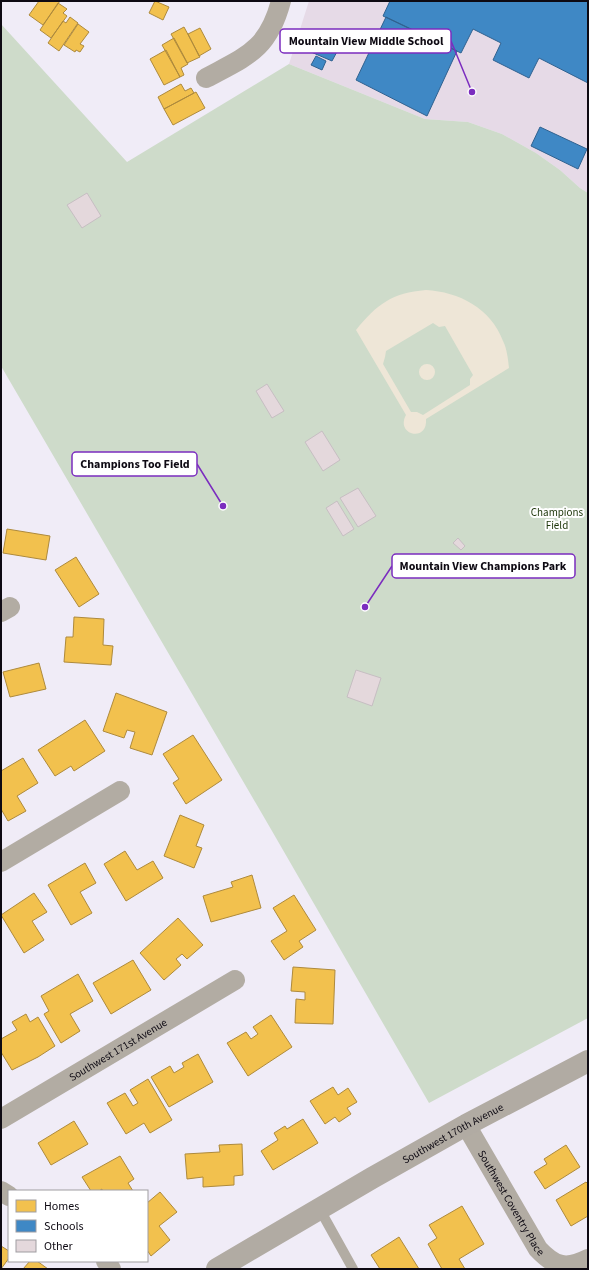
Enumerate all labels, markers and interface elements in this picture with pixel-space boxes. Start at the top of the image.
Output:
callout: Mountain View Middle School [280,29,451,53]
text: Mountain View Middle School [289,33,444,50]
callout: Champions Too Field [72,452,197,476]
text: Champions Too Field [80,456,190,473]
park label: Champions Field [531,505,584,533]
callout: Mountain View Champions Park [392,554,575,578]
text: Mountain View Champions Park [400,558,567,575]
street label: Southwest 171st Avenue [66,1015,171,1085]
street label: Southwest 170th Avenue [400,1099,507,1168]
street label: Southwest Coventry Place [474,1147,548,1260]
legend [8,1190,148,1262]
text: Homes [44,1198,79,1215]
text: Schools [44,1218,84,1235]
text: Other [44,1238,74,1255]

